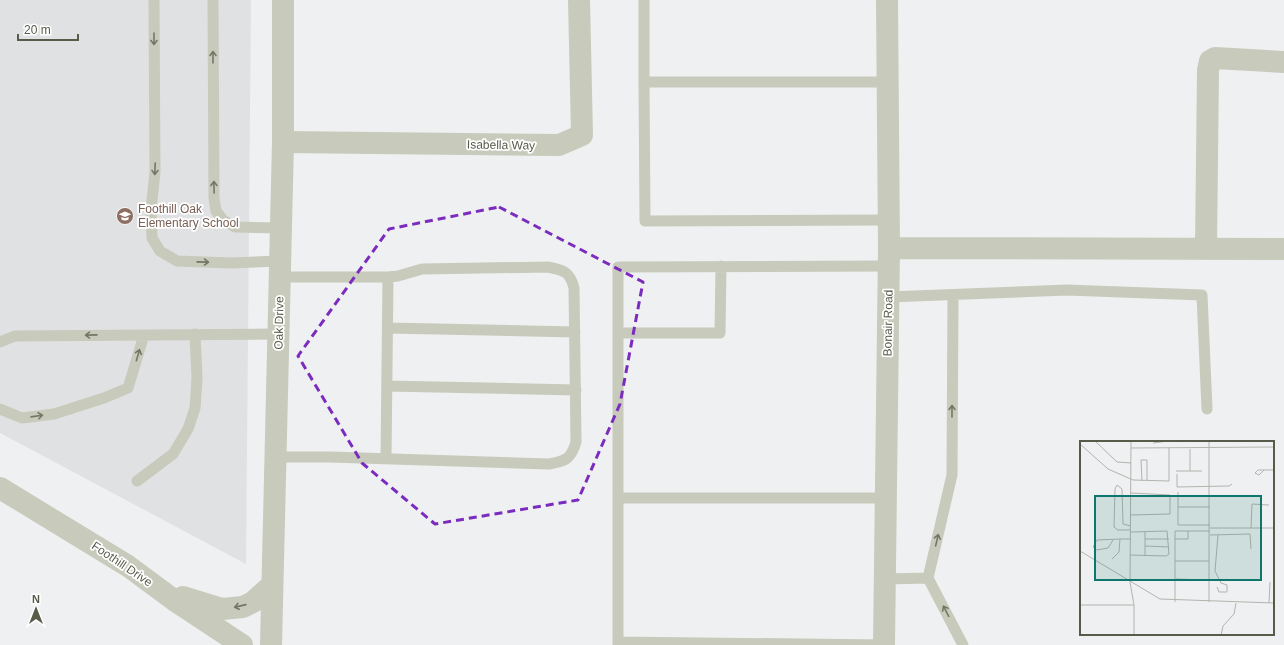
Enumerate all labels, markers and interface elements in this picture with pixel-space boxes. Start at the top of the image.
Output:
scale bar [18,16,78,42]
text: 20 m [24,23,51,37]
one-way arrow [151,32,158,45]
one-way arrow [209,51,217,64]
street label: Isabella Way [467,137,535,153]
one-way arrow [151,162,158,175]
one-way arrow [210,181,218,194]
place label: Foothill Oak Elementary School [138,202,239,230]
school or university icon: Foothill Oak Elementary School [115,206,135,226]
one-way arrow [196,258,209,266]
street label: Bonair Road [880,290,896,356]
street label: Oak Drive [272,296,286,350]
one-way arrow [85,331,98,339]
one-way arrow [135,349,142,362]
one-way arrow [949,405,956,418]
one-way arrow [30,412,43,420]
inset map [1080,441,1274,635]
one-way arrow [934,533,942,546]
street label: Foothill Drive [89,539,155,590]
north arrow [16,589,56,629]
text: N [32,593,40,605]
one-way arrow [234,603,247,611]
one-way arrow [941,605,949,617]

